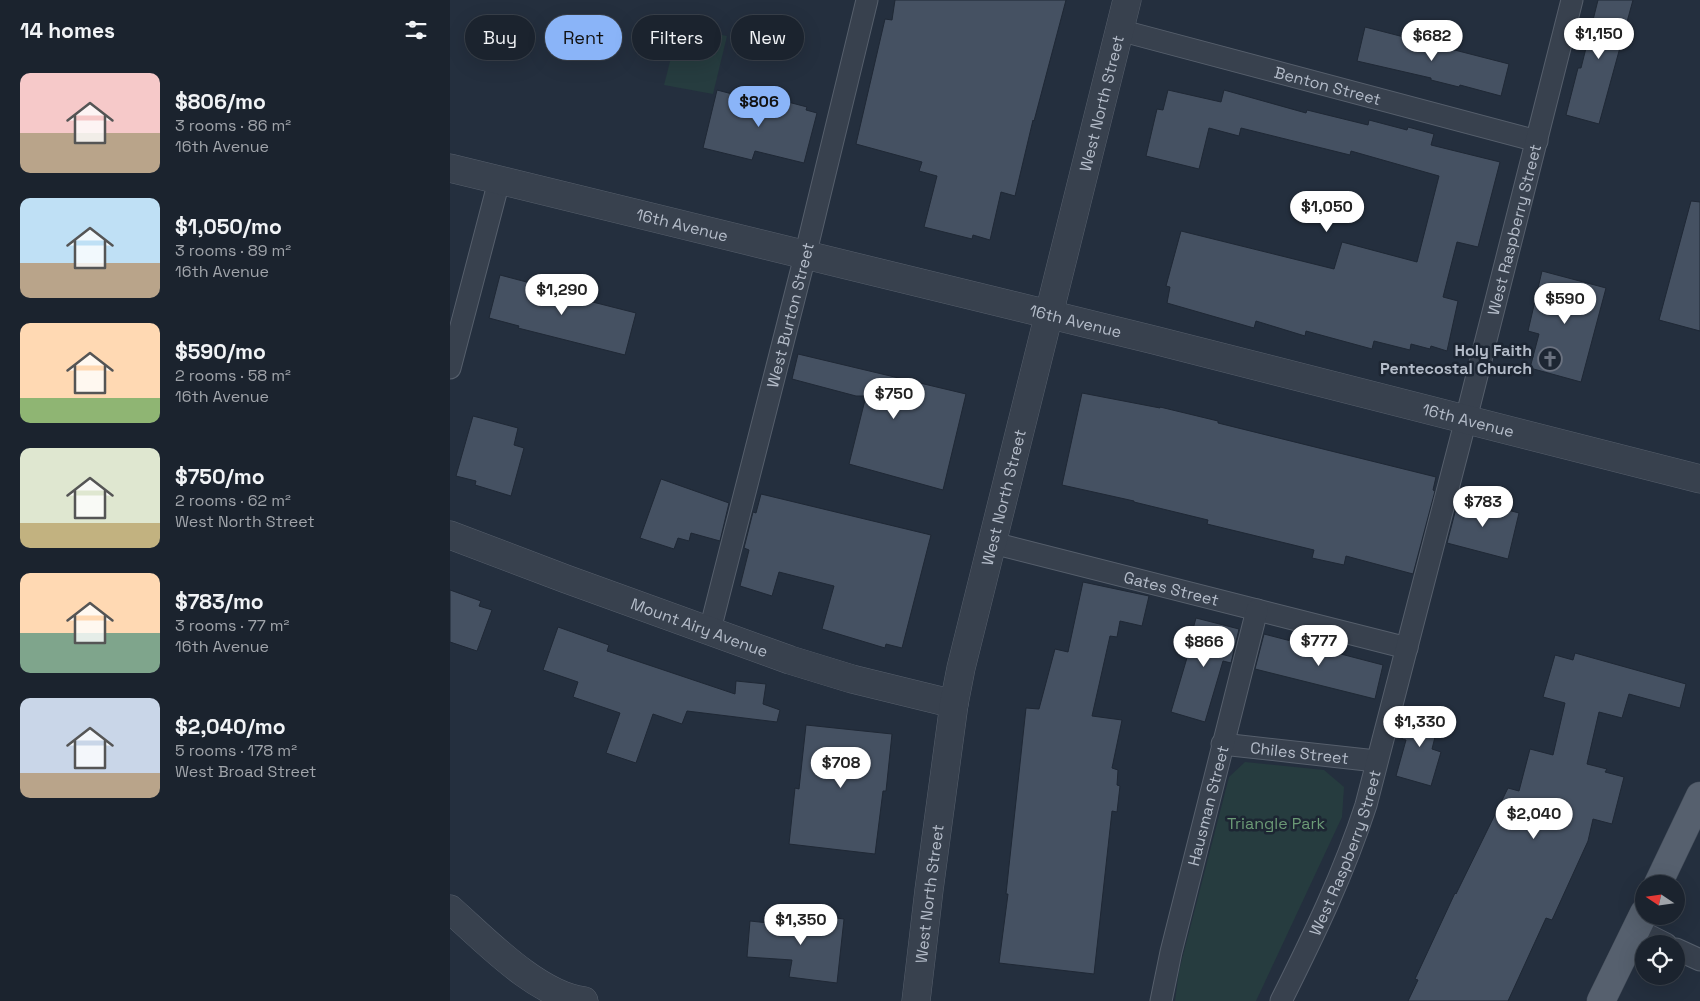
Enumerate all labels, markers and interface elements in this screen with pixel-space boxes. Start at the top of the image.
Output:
chip: Buy [465,15,535,60]
chip: Rent [545,15,622,60]
chip: Filters [632,15,721,60]
chip: New [731,15,804,60]
icon: filters [402,16,430,44]
text: 14 homes [20,17,115,44]
pin: $1,150 [1558,18,1640,60]
pin: $682 [1402,20,1462,62]
text: $1,150 [1575,23,1623,44]
text: $682 [1413,25,1451,46]
street label: West North Street [1074,33,1128,174]
street label: Benton Street [1272,61,1383,110]
pin: $806 [729,86,789,128]
text: $806/mo [175,88,266,115]
text: $806 [739,91,779,112]
icon: home [60,93,120,153]
text: 3 rooms · 86 m² [175,115,291,136]
text: 16th Avenue [175,136,269,157]
street label: West Raspberry Street [1482,142,1546,317]
pin: $1,050 [1286,190,1368,233]
text: $1,050 [1301,196,1353,217]
street label: 16th Avenue [634,203,730,246]
text: $1,050/mo [175,213,282,240]
icon: home [60,218,120,278]
text: 3 rooms · 89 m² [175,240,291,261]
street label: West Burton Street [761,240,818,390]
text: 16th Avenue [175,261,269,282]
pin: $1,290 [521,274,603,316]
text: $1,290 [536,279,588,300]
pin: $590 [1535,282,1595,325]
text: $590 [1545,288,1585,309]
street label: 16th Avenue [1027,299,1124,342]
text: $590/mo [175,338,266,365]
place label: Holy Faith Pentecostal Church [1380,340,1532,379]
icon: home [60,343,120,403]
church icon: Holy Faith Pentecostal Church [1537,346,1563,372]
text: 2 rooms · 58 m² [175,365,291,386]
pin: $750 [864,378,924,420]
text: $750 [875,383,913,404]
text: 16th Avenue [175,386,269,407]
street label: 16th Avenue [1420,398,1516,442]
street label: West North Street [976,427,1030,568]
text: $750/mo [175,463,265,490]
icon: home [60,468,120,528]
pin: $783 [1453,486,1513,528]
text: 2 rooms · 62 m² [175,490,291,511]
text: $783 [1464,491,1502,512]
text: West North Street [175,511,315,532]
street label: Gates Street [1122,566,1221,610]
text: $783/mo [175,588,264,615]
icon: home [60,593,120,653]
street label: Mount Airy Avenue [628,593,771,662]
text: 3 rooms · 77 m² [175,615,289,636]
pin: $777 [1289,624,1349,667]
pin: $866 [1174,626,1234,668]
text: $777 [1301,630,1337,651]
text: $866 [1184,631,1224,652]
text: 16th Avenue [175,636,269,657]
pin: $1,330 [1379,706,1461,748]
text: $1,330 [1394,711,1446,732]
text: $2,040/mo [175,713,286,740]
icon: home [60,718,120,778]
street label: Chiles Street [1249,737,1350,768]
text: 5 rooms · 178 m² [175,740,297,761]
street label: Hausman Street [1183,743,1233,868]
pin: $708 [811,746,871,789]
text: $708 [822,752,860,773]
text: West Broad Street [175,761,316,782]
street label: West Raspberry Street [1304,767,1385,939]
pin: $2,040 [1493,798,1575,840]
text: $2,040 [1507,803,1561,824]
park label: Triangle Park [1227,813,1325,834]
street label: West North Street [910,823,948,964]
north arrow [1635,875,1685,925]
map controls [1635,875,1685,985]
pin: $1,350 [760,904,842,946]
text: $1,350 [775,909,827,930]
button: locate [1635,935,1685,985]

